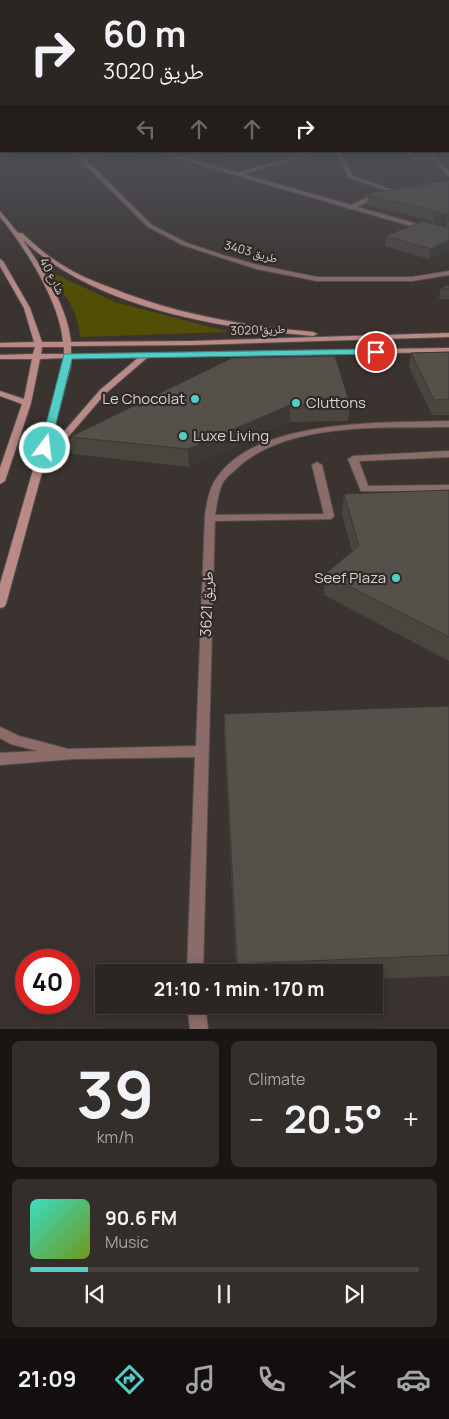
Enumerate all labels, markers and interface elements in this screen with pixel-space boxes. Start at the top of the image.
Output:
text: 60 m [103,10,186,58]
icon: right [20,20,85,85]
text: طريق 3020 [103,56,204,86]
icon: left [132,115,160,143]
icon: ahead [185,115,213,143]
icon: ahead [238,115,266,143]
icon: right [291,115,319,143]
street label: طريق 3403 [223,236,280,267]
street label: شارع 40 [36,254,69,297]
street label: طريق 3020 [230,320,286,339]
pin [355,331,397,373]
icon: arrive [362,338,390,366]
place label: Le Chocolat [102,388,185,409]
place label: Cluttons [306,392,366,413]
marker: Le Chocolat [189,393,201,405]
marker: Cluttons [290,397,302,409]
position arrow [18,421,70,473]
place label: Luxe Living [193,425,269,446]
marker: Luxe Living [177,430,189,442]
place label: Seef Plaza [314,567,386,588]
street label: طريق 3621 [195,571,218,637]
marker: Seef Plaza [390,572,402,584]
speed limit sign: 40 [15,949,80,1014]
text: 21:10 · 1 min · 170 m [154,976,324,1002]
text: 39 [76,1049,154,1138]
text: Climate [249,1068,305,1090]
text: 20.5° [284,1092,383,1144]
text: − [249,1100,264,1138]
text: + [403,1100,419,1138]
text: km/h [97,1126,134,1148]
text: 90.6 FM [105,1205,177,1231]
text: Music [105,1231,149,1253]
icon: previous [81,1280,109,1308]
icon: pause [210,1280,238,1308]
icon: next [340,1280,368,1308]
icon: directions [112,1362,147,1397]
icon: music [183,1362,218,1397]
icon: phone [254,1362,289,1397]
icon: climate [325,1362,360,1397]
icon: car [396,1362,431,1397]
text: 21:09 [18,1364,76,1394]

